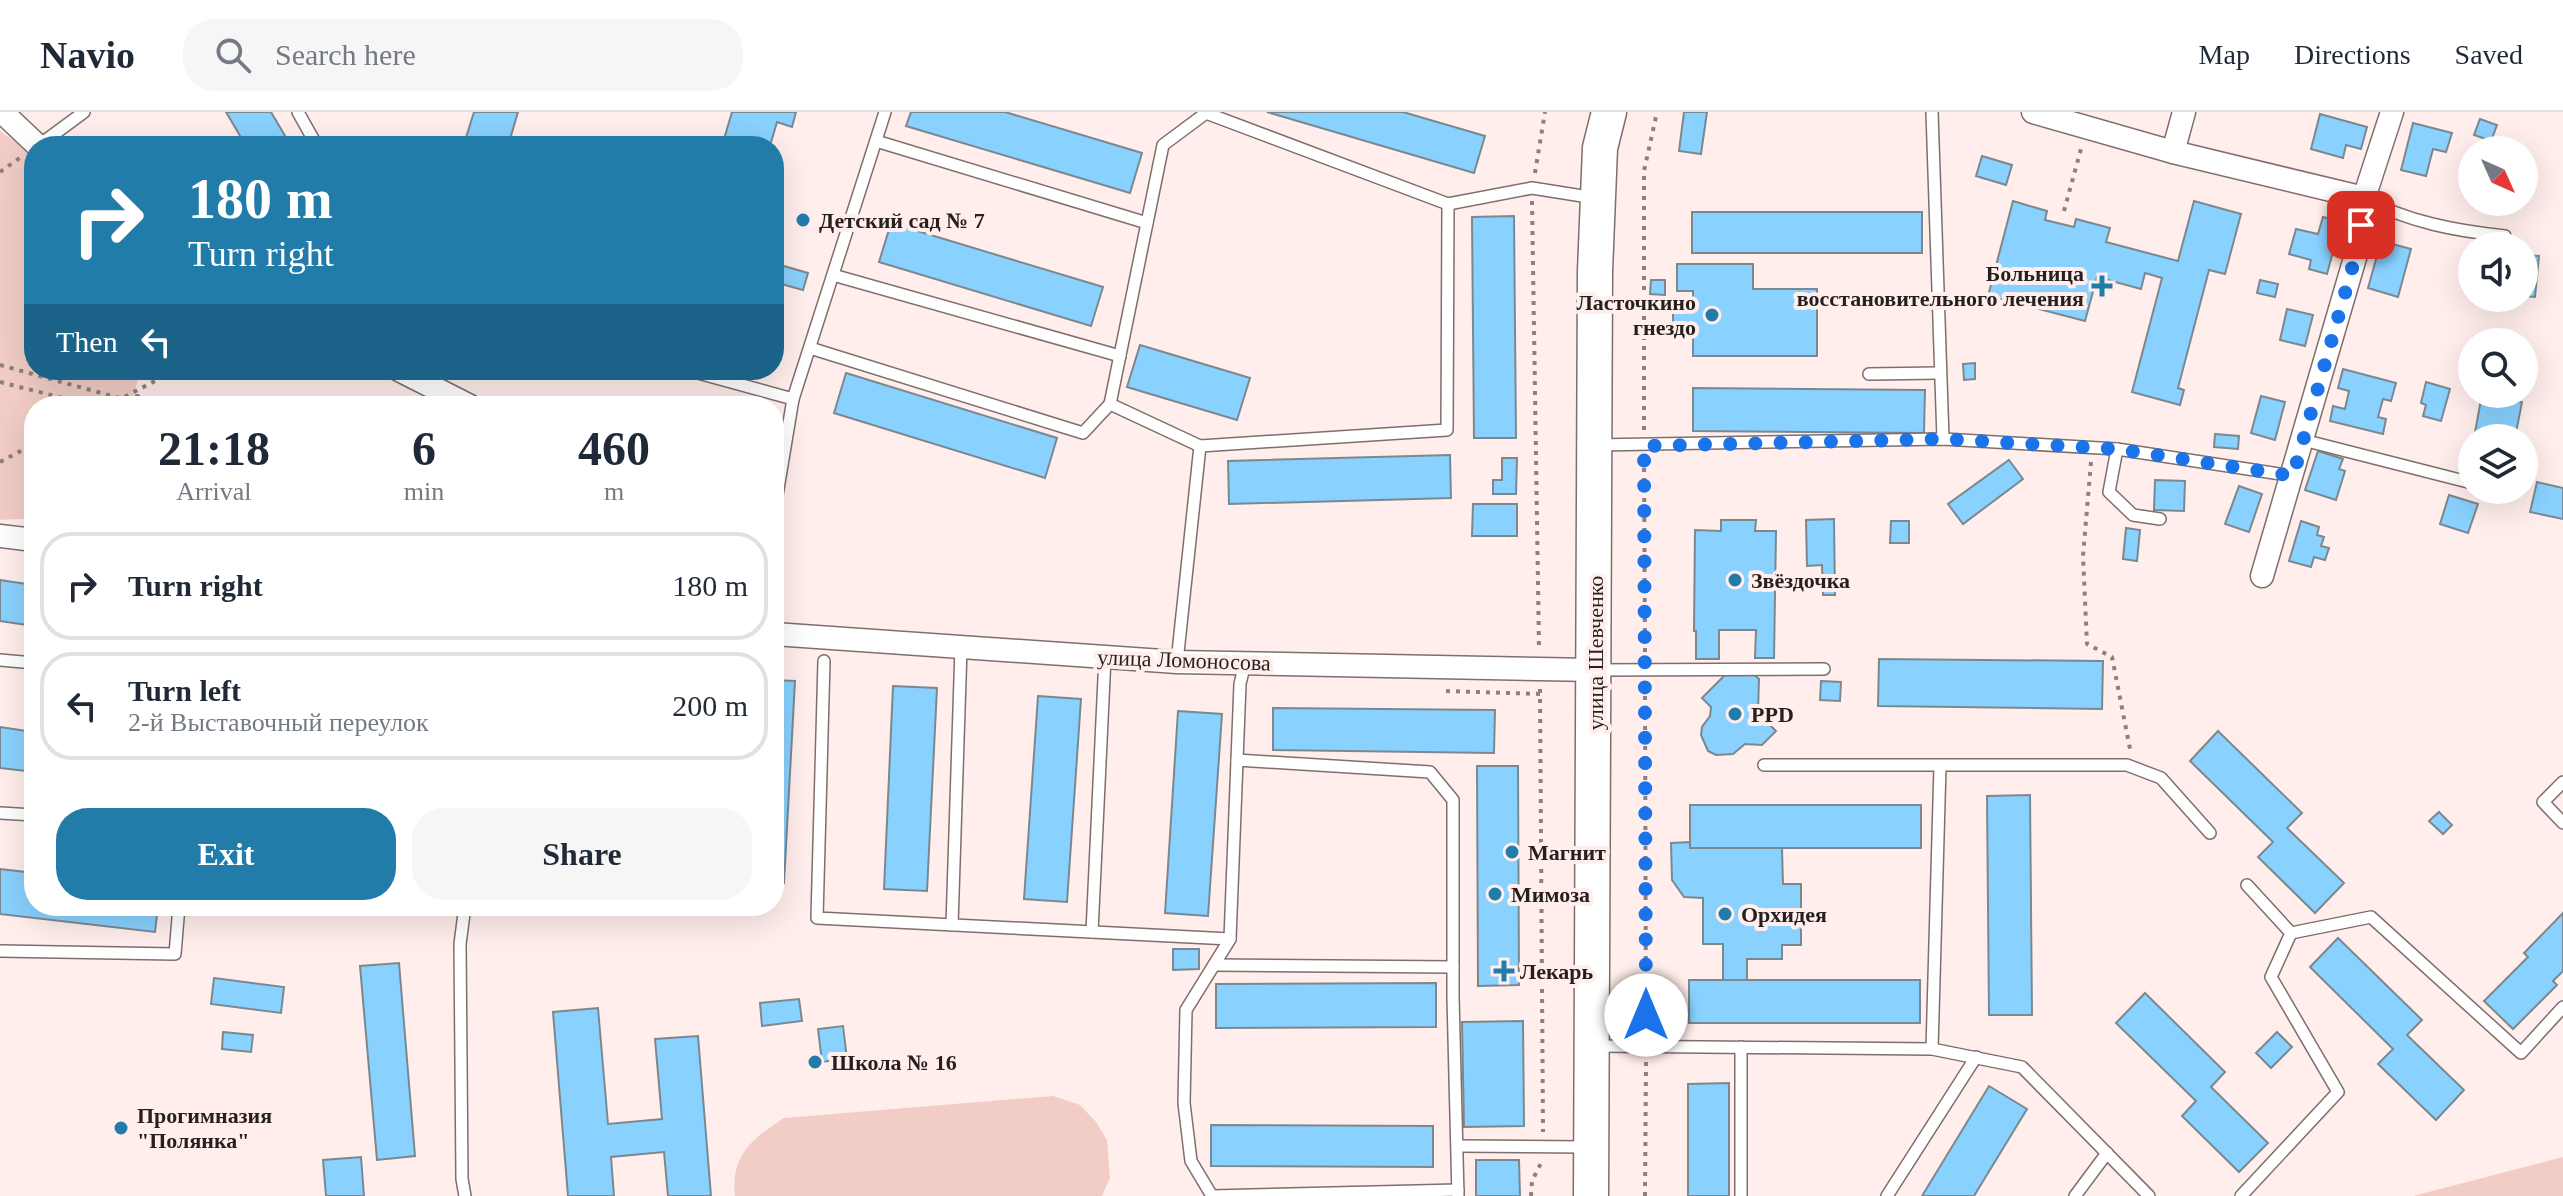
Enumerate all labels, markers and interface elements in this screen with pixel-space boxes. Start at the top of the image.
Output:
search box [183,19,743,91]
icon: search [211,33,255,77]
text: Navio [40,34,135,76]
text: Search here [275,38,416,71]
text: Map [2199,39,2250,70]
text: Directions [2294,39,2411,70]
text: Saved [2455,39,2523,70]
north arrow [2458,136,2538,216]
map controls [2458,136,2538,504]
icon: right [56,168,160,272]
text: 180 m [188,168,333,230]
pin [2327,191,2395,259]
icon: arrive [2339,203,2383,247]
place label: Детский сад № 7 [819,208,985,233]
marker: Детский сад № 7 [794,211,812,229]
button: sound [2458,232,2538,312]
text: Turn right [188,234,334,274]
place label: Больница восстановительного лечения [1797,261,2084,311]
marker: Больница восстановительного лечения [2091,275,2113,297]
place label: Ласточкино гнездо [1576,290,1696,340]
marker: Ласточкино гнездо [1703,306,1721,324]
icon: left [134,320,178,364]
text: Then [56,325,118,358]
button: search [2458,328,2538,408]
text: 21:18 [158,422,270,475]
text: 6 [412,422,436,475]
text: 460 [578,422,650,475]
button: layers [2458,424,2538,504]
text: Arrival [176,477,251,506]
text: min [404,477,444,506]
text: m [604,477,624,506]
icon: right [60,564,104,608]
place label: Звёздочка [1751,568,1850,593]
text: Turn right [128,569,263,602]
text: 180 m [672,569,748,602]
marker: Звёздочка [1726,571,1744,589]
street label: улица Шевченко [1583,576,1608,730]
street label: улица Ломоносова [1097,644,1271,676]
text: Turn left [128,674,241,707]
icon: left [60,684,104,728]
text: 200 m [672,689,748,722]
place label: PPD [1751,702,1794,727]
marker: PPD [1726,705,1744,723]
text: 2-й Выставочный переулок [128,708,429,737]
button: Exit [56,808,396,900]
button: Share [412,808,752,900]
place label: Магнит [1528,840,1606,865]
marker: Магнит [1503,843,1521,861]
place label: Мимоза [1511,882,1590,907]
marker: Мимоза [1486,885,1504,903]
place label: Орхидея [1741,902,1827,927]
marker: Орхидея [1716,905,1734,923]
place label: Лекарь [1520,959,1594,984]
marker: Лекарь [1495,962,1513,980]
position arrow [1604,973,1688,1057]
place label: Школа № 16 [831,1050,957,1075]
marker: Школа № 16 [806,1053,824,1071]
place label: Прогимназия "Полянка" [137,1103,272,1153]
marker: Прогимназия "Полянка" [112,1119,130,1137]

